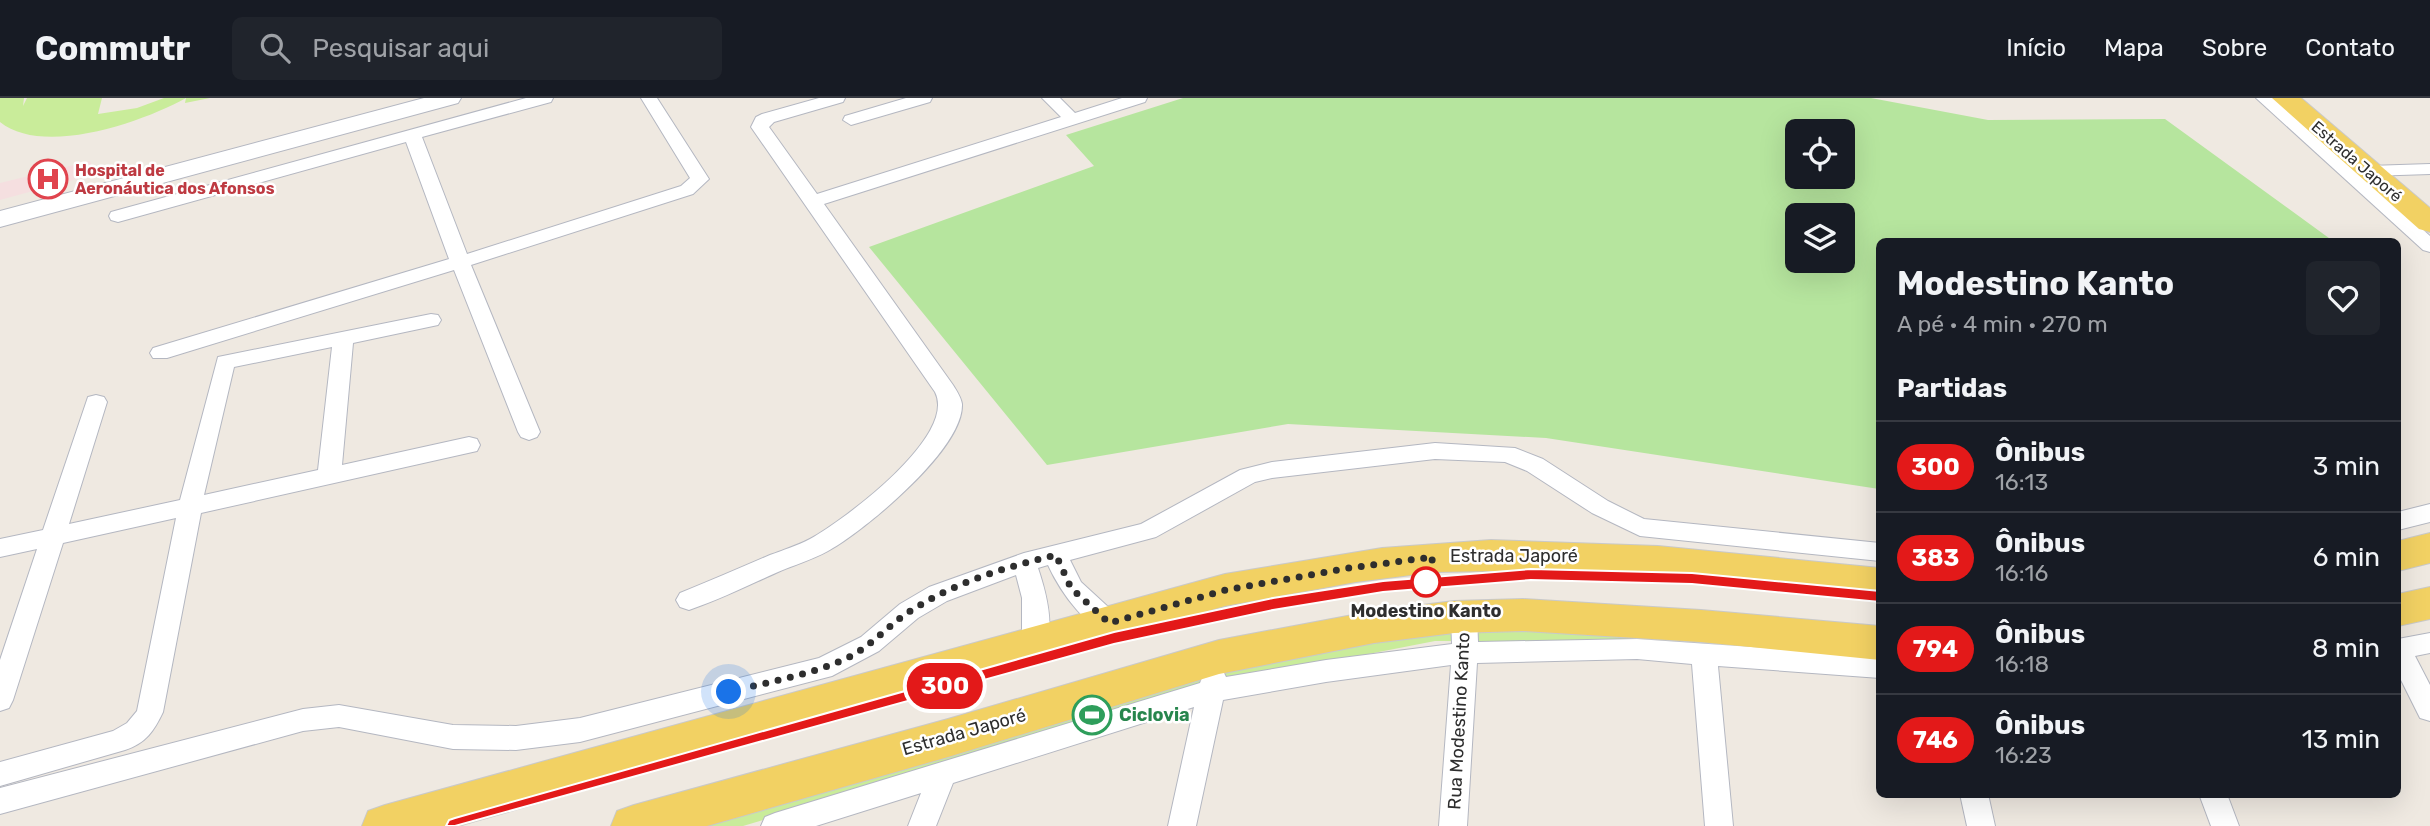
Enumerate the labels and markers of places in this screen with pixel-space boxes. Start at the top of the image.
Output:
hospital icon: Hospital de Aeronáutica dos Afonsos [27,158,69,200]
place label: Hospital de Aeronáutica dos Afonsos [75,161,275,198]
marker: Modestino Kanto [1411,567,1441,597]
place label: Modestino Kanto [1350,600,1502,622]
sports icon: Ciclovia [1071,694,1113,736]
place label: Ciclovia [1119,704,1190,726]

